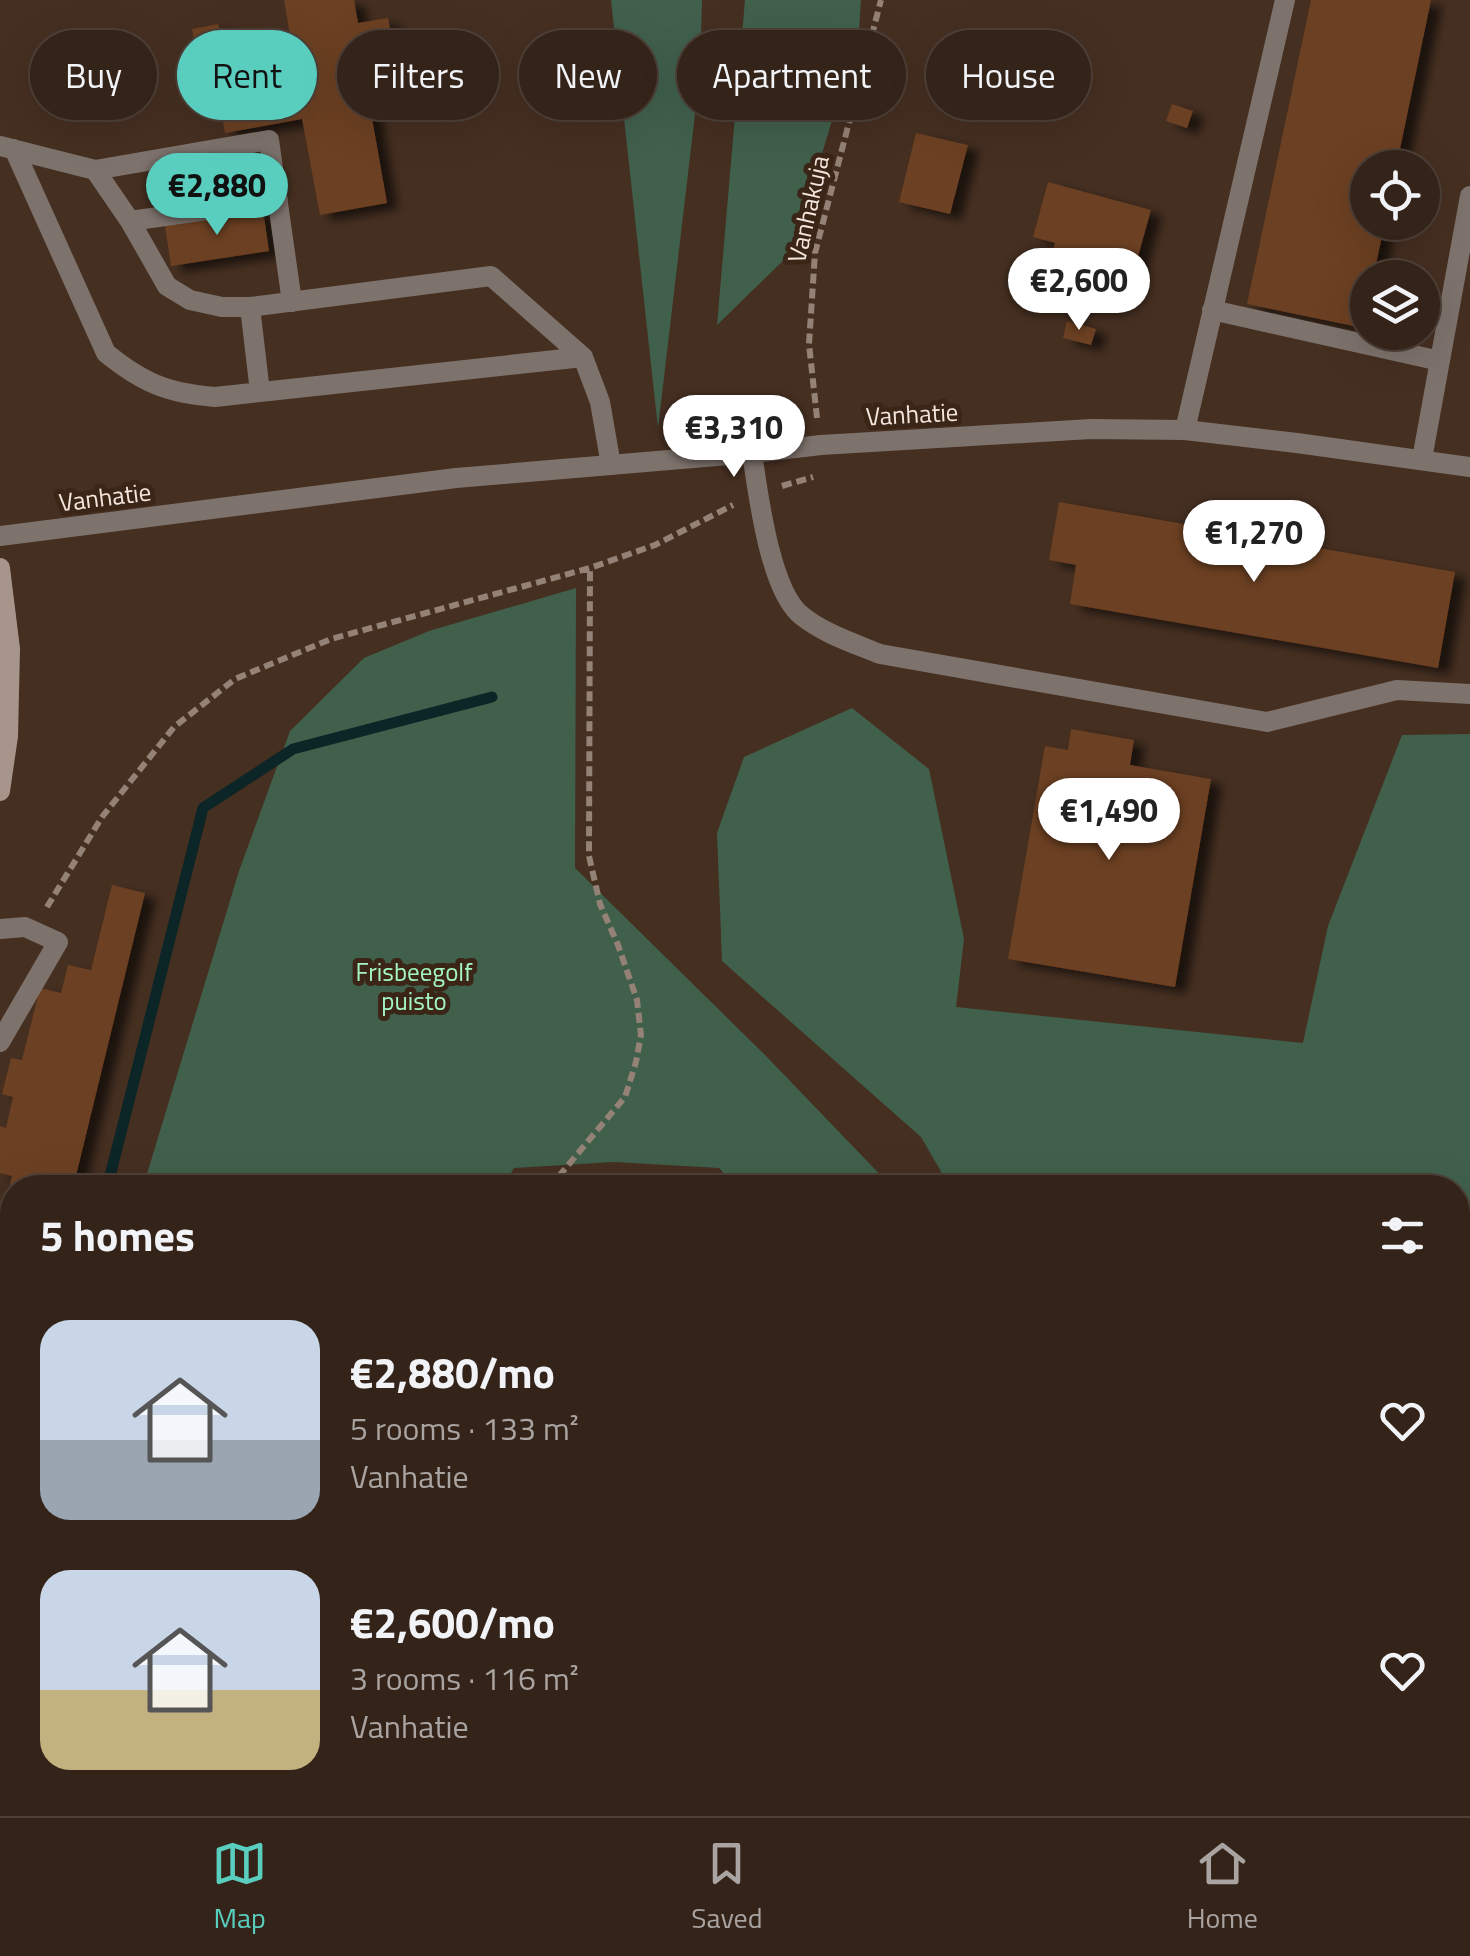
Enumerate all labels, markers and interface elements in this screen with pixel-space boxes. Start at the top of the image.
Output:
chip: Buy [30,30,157,120]
chip: Rent [177,30,317,120]
chip: Filters [337,30,499,120]
chip: New [519,30,657,120]
chip: Apartment [677,30,906,120]
chip: House [926,30,1091,120]
map controls [1350,150,1440,350]
button: locate [1350,150,1440,240]
street label: Vanhakuja [777,151,839,266]
pin: €2,880 [136,153,298,238]
text: €2,880 [168,161,266,209]
pin: €2,600 [998,248,1160,333]
text: €2,600 [1030,256,1128,304]
button: layers [1350,260,1440,350]
street label: Vanhatie [865,393,959,435]
pin: €3,310 [653,395,815,480]
text: €3,310 [685,403,783,451]
street label: Vanhatie [57,472,153,522]
pin: €1,270 [1173,500,1335,585]
text: €1,270 [1205,508,1303,556]
pin: €1,490 [1028,778,1190,863]
text: €1,490 [1060,786,1158,834]
park label: Frisbeegolf puisto [356,953,473,1020]
text: 5 homes [40,1203,195,1267]
icon: filters [1375,1208,1430,1263]
text: €2,880/mo [350,1340,555,1404]
icon: home [120,1360,240,1480]
icon: heart [1375,1393,1430,1448]
text: 5 rooms · 133 m² [350,1404,579,1452]
text: Vanhatie [350,1452,469,1500]
text: €2,600/mo [350,1590,555,1654]
icon: home [120,1610,240,1730]
icon: heart [1375,1643,1430,1698]
text: 3 rooms · 116 m² [350,1654,579,1702]
text: Vanhatie [350,1702,469,1750]
tab: Map [212,1836,267,1939]
tab: Saved [691,1836,763,1939]
tab: Home [1187,1836,1258,1939]

